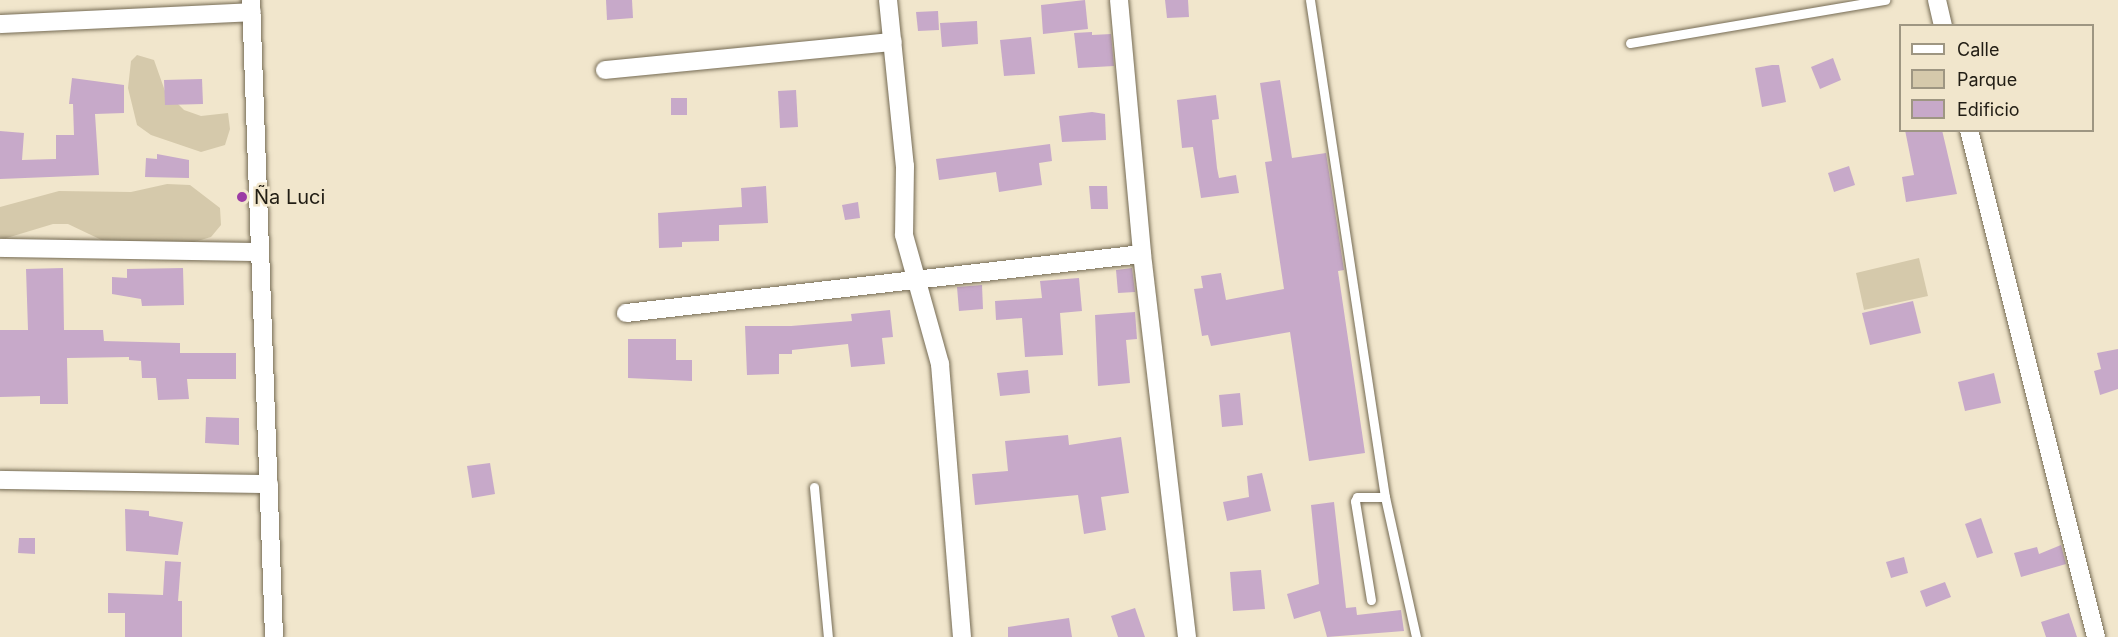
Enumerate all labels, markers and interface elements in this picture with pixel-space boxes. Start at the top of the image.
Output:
legend [1899,24,2094,132]
text: Calle [1957,39,1999,60]
text: Parque [1957,69,2017,90]
text: Edificio [1957,99,2020,120]
place label: Ña Luci [254,185,325,209]
marker: Ña Luci [235,190,249,204]

